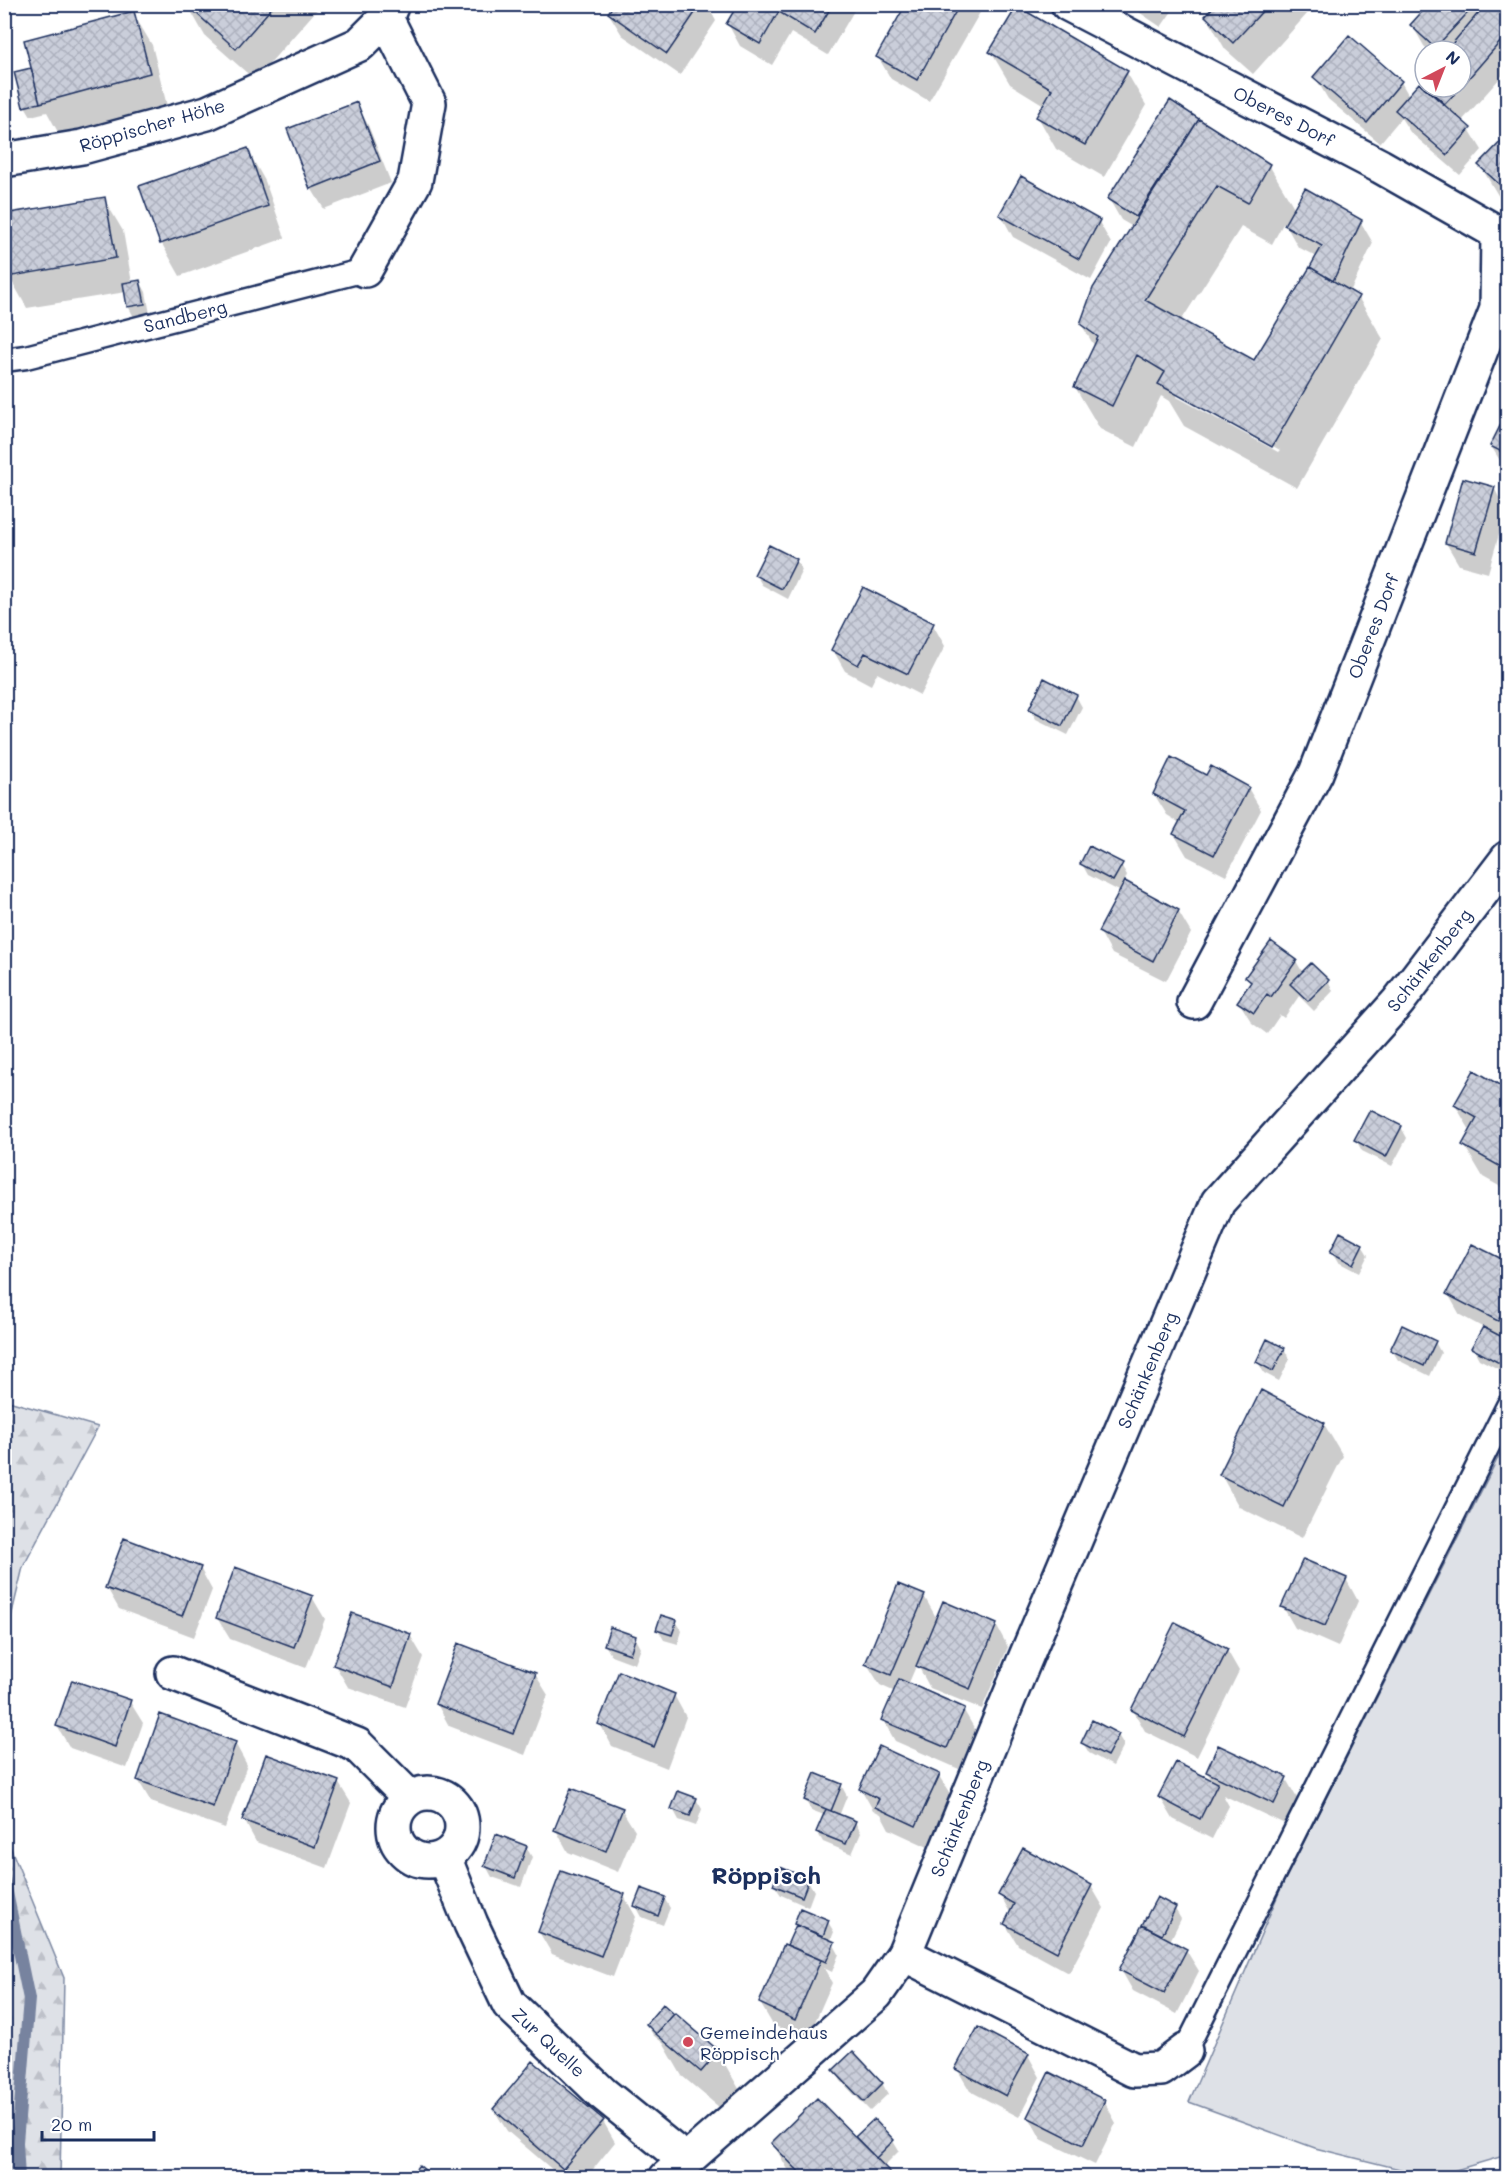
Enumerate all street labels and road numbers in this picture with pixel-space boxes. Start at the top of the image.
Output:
street label: Oberes Dorf [1229,80,1340,152]
street label: Röppischer Höhe [77,93,227,157]
street label: Sandberg [141,294,229,338]
street label: Oberes Dorf [1342,569,1404,682]
street label: Schänkenberg [1381,903,1477,1017]
street label: Schänkenberg [1112,1308,1182,1432]
street label: Schänkenberg [924,1756,994,1880]
street label: Zur Quelle [507,2002,591,2082]

